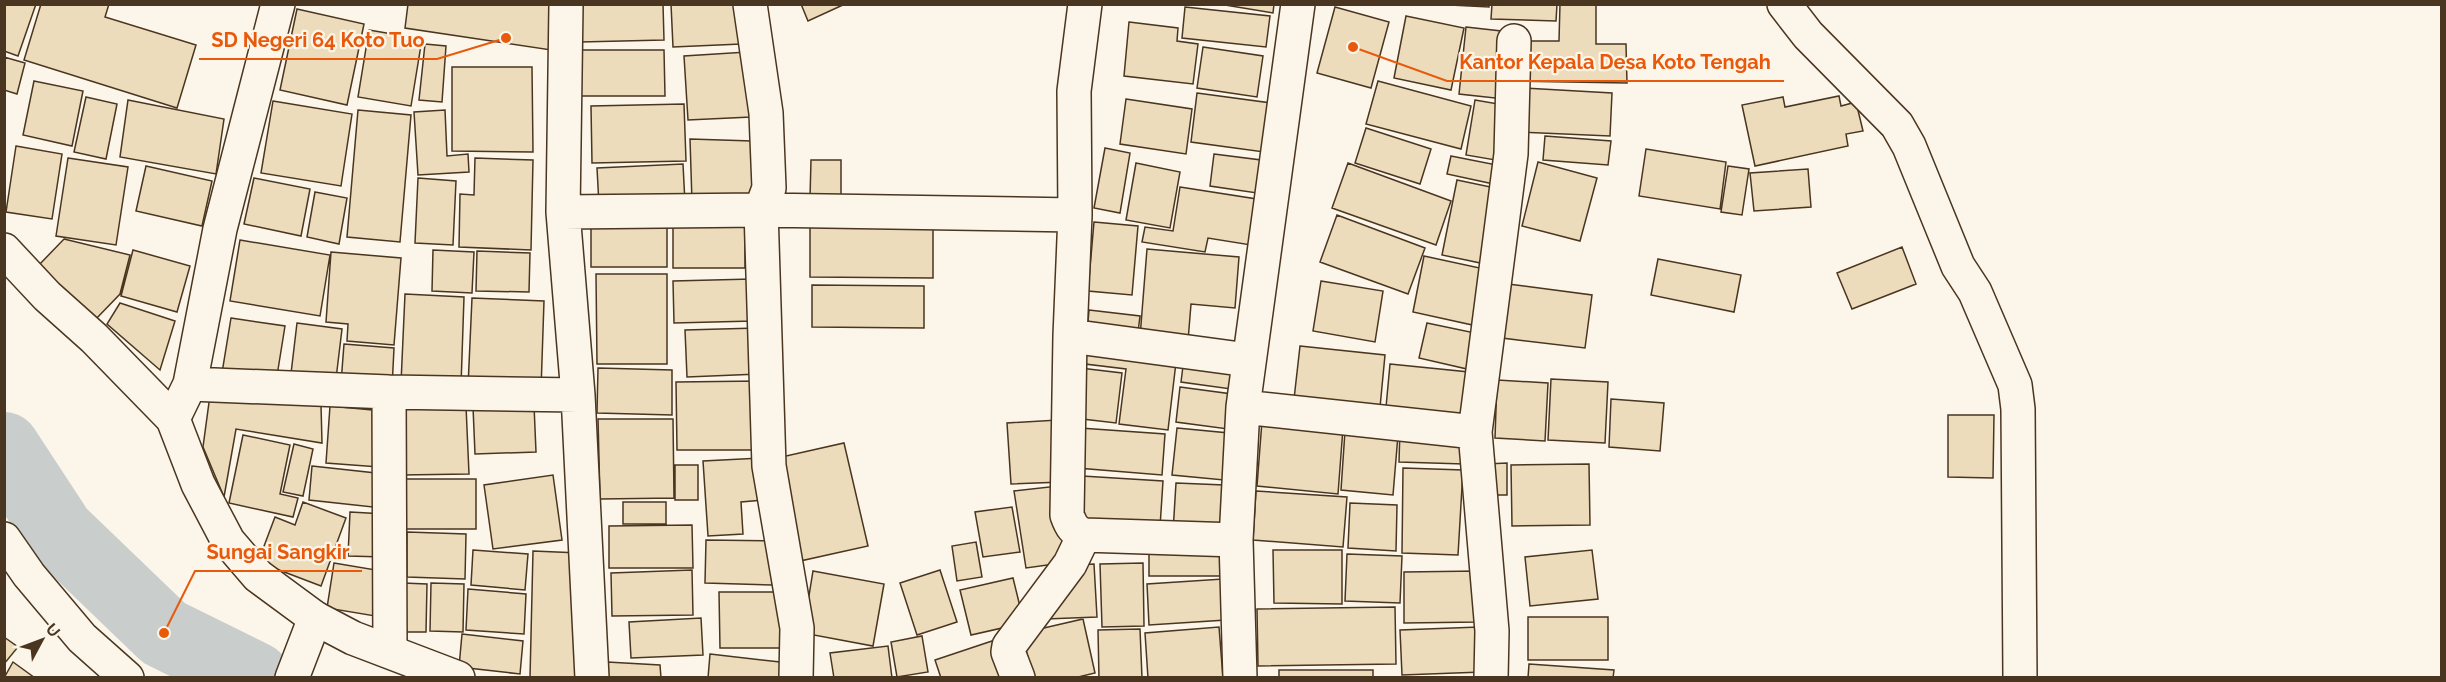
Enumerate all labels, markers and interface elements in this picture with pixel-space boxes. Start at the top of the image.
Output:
callout: SD Negeri 64 Koto Tuo [199,21,437,59]
text: SD Negeri 64 Koto Tuo [211,28,425,52]
callout: Kantor Kepala Desa Koto Tengah [1447,43,1784,81]
text: Kantor Kepala Desa Koto Tengah [1459,50,1771,74]
callout: Sungai Sangkir [195,533,362,571]
text: Sungai Sangkir [206,540,350,564]
north arrow [12,610,72,670]
text: U [42,620,64,641]

